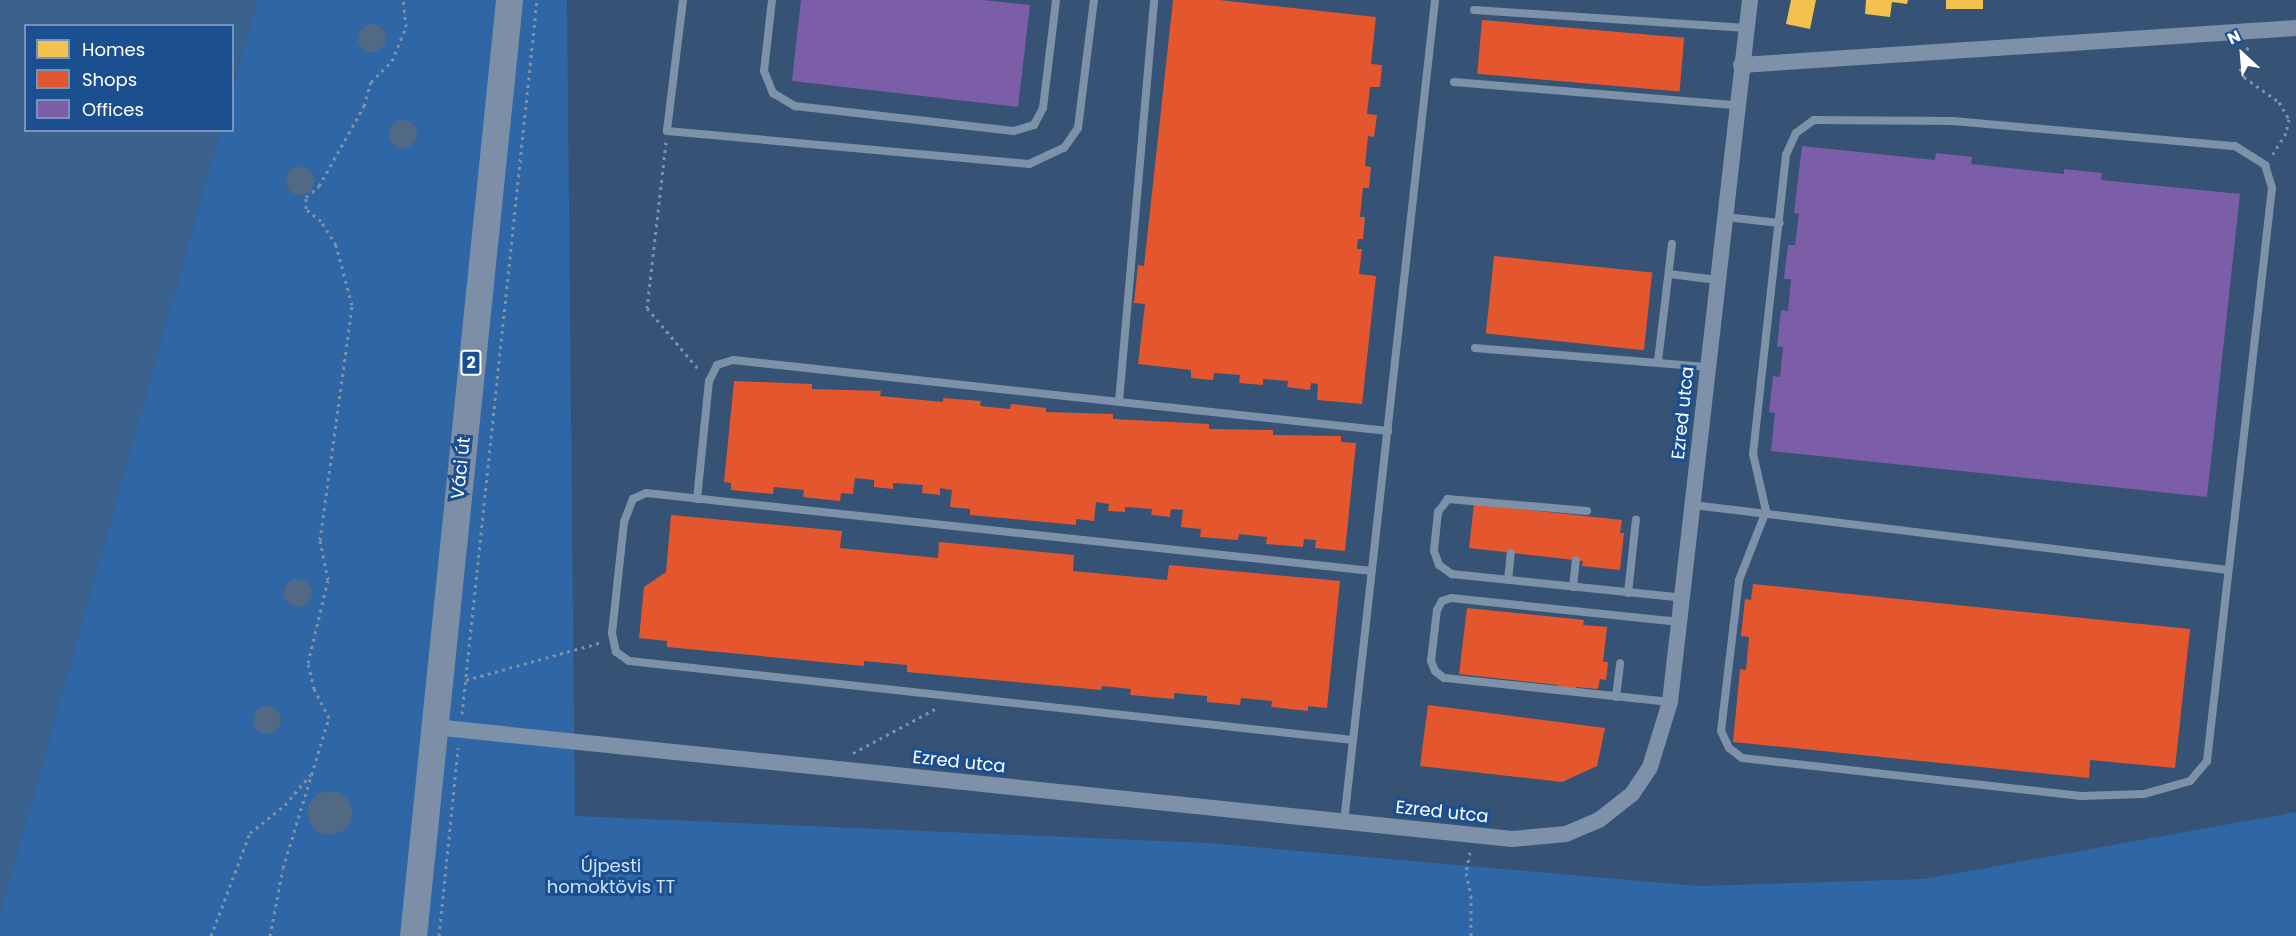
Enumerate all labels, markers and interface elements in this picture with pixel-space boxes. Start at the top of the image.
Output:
legend [24,24,234,132]
north arrow [2212,24,2272,84]
text: N [2223,24,2244,50]
text: Homes [82,37,145,62]
text: Shops [82,67,137,92]
text: Offices [82,97,144,122]
road number: 2 [459,350,483,376]
street label: Ezred utca [1667,365,1699,461]
street label: Váci út [447,436,475,500]
street label: Ezred utca [911,746,1007,778]
street label: Ezred utca [1394,796,1490,828]
park label: Újpesti homoktövis TT [547,856,675,898]

